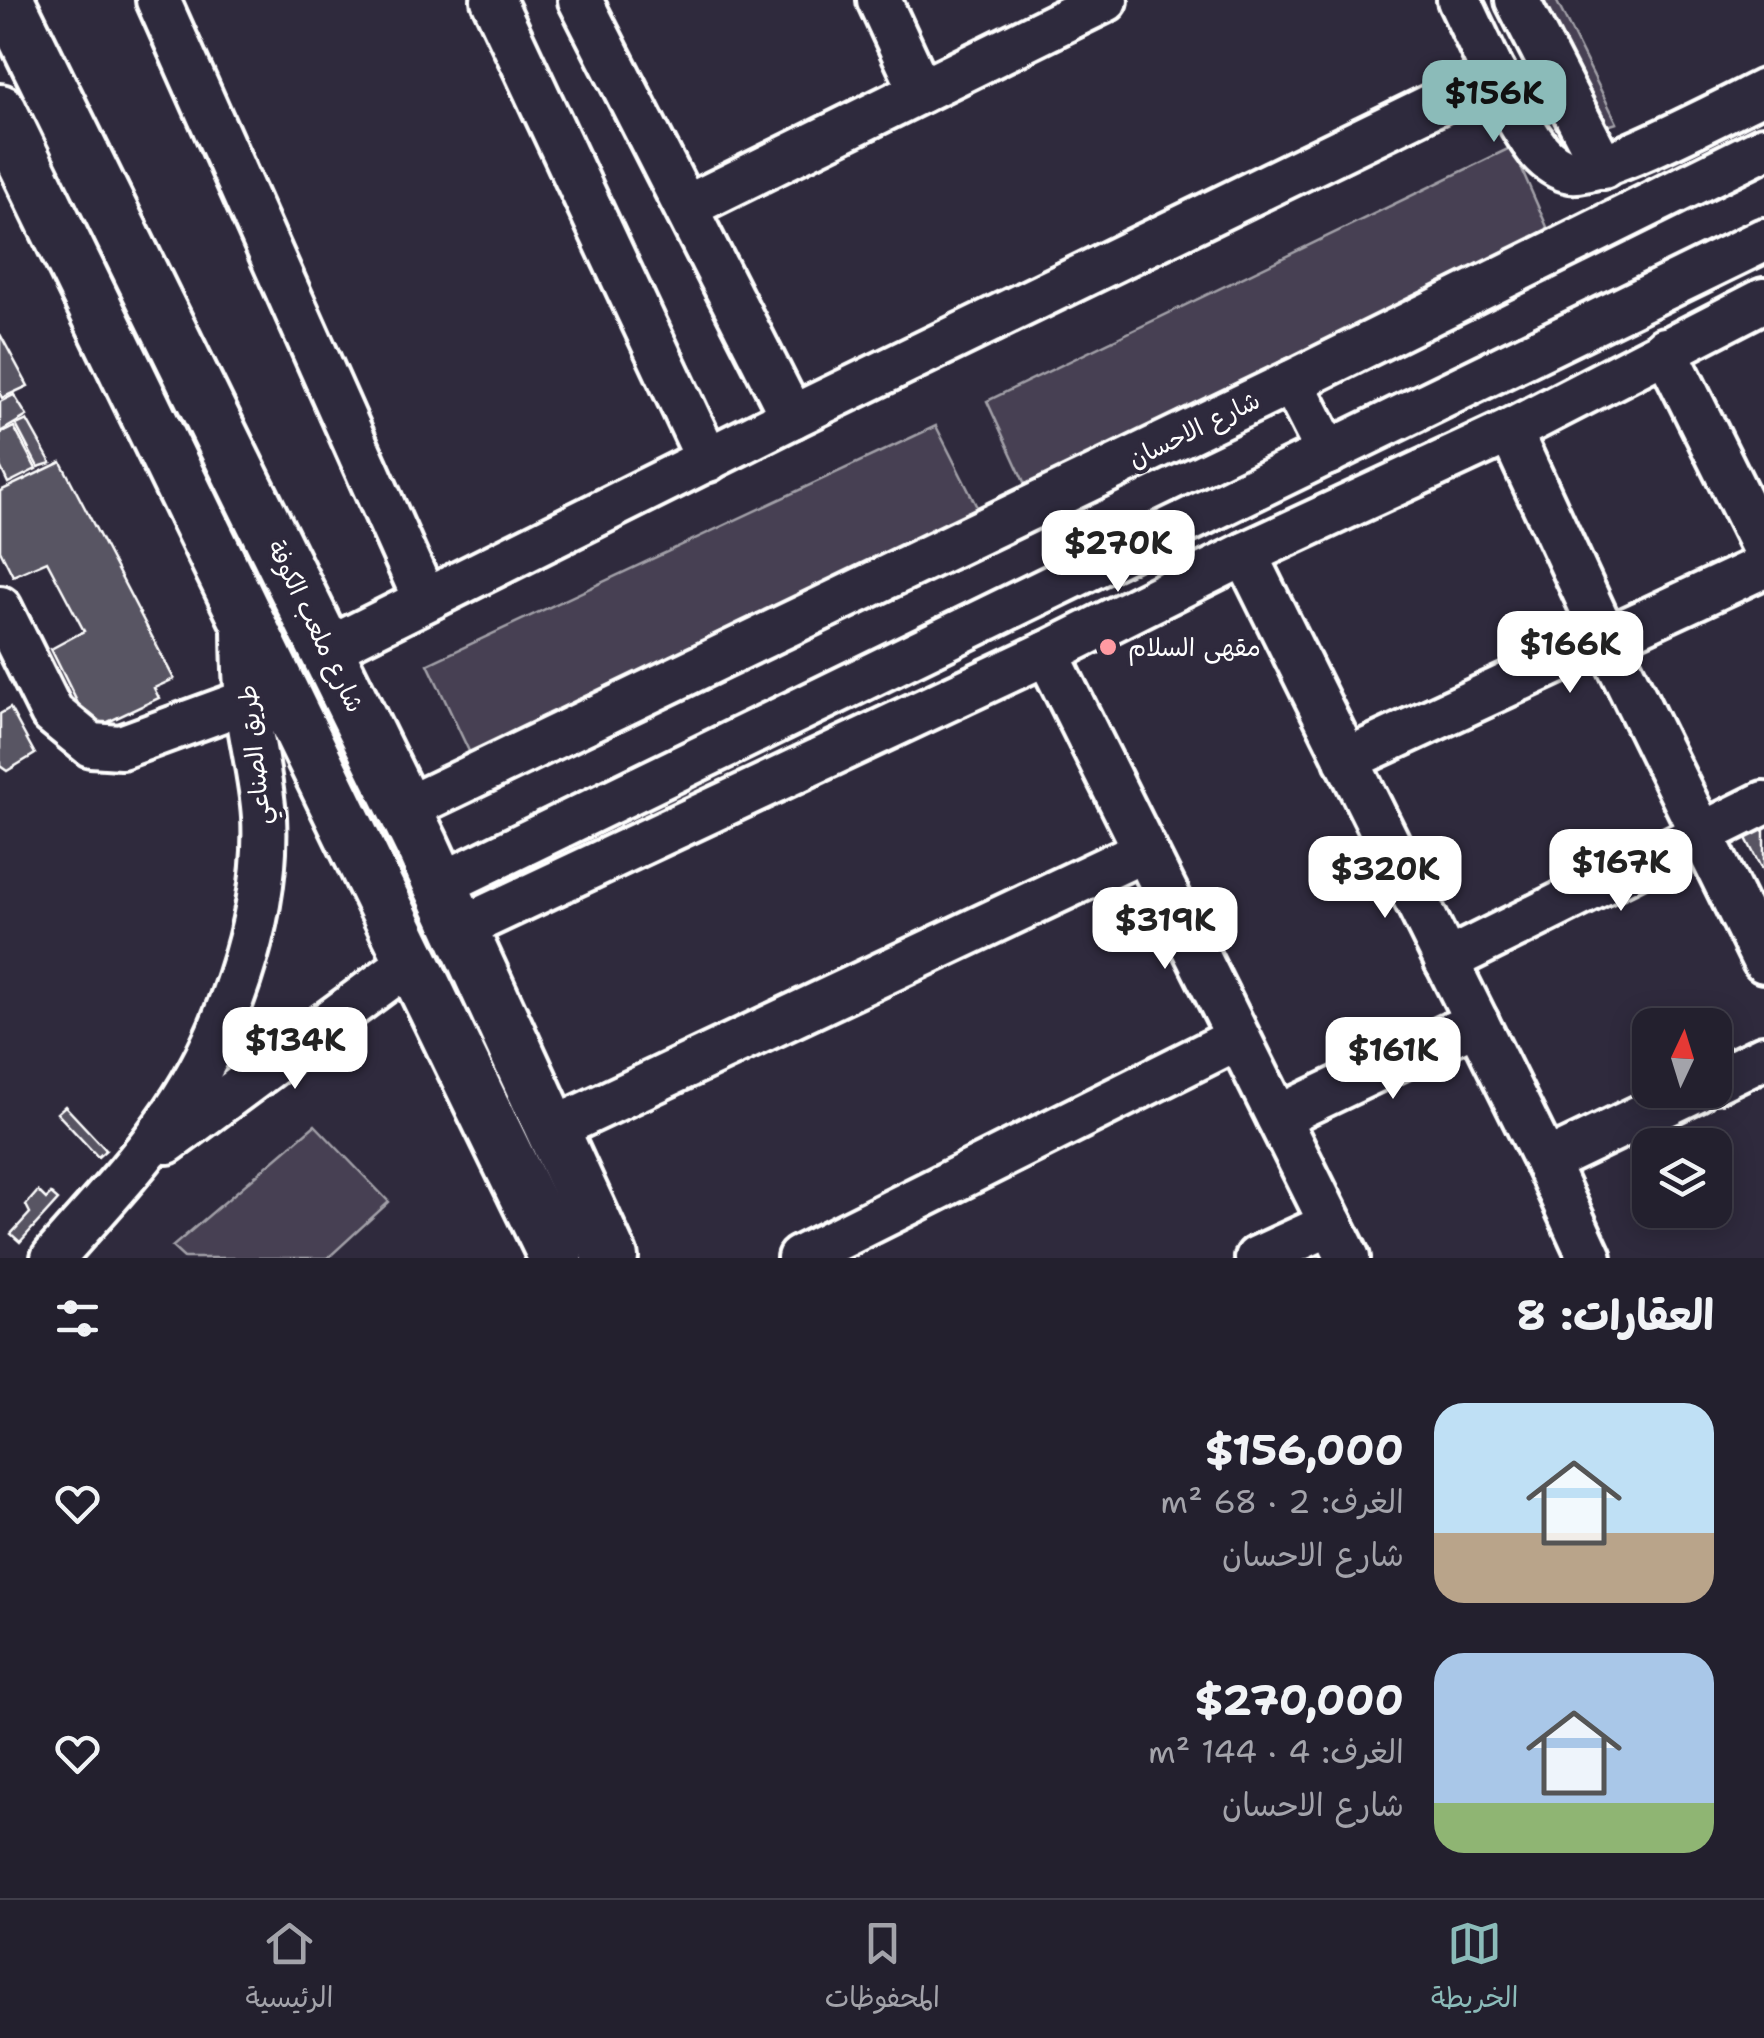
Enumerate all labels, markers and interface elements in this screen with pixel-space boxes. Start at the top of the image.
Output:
pin: $156K [1424,60,1564,145]
text: $156K [1444,71,1544,114]
street label: شارع الاحسان [1123,383,1266,476]
pin: $270K [1048,510,1188,595]
text: $270K [1064,521,1172,564]
street label: شارع ملعب الكوفة [259,534,373,718]
pin: $166K [1500,611,1640,696]
text: $166K [1519,622,1621,665]
place label: مقهى السلام [1128,630,1261,666]
marker: مقهى السلام [1097,636,1119,658]
street label: طريق الصناعي [230,683,283,827]
pin: $167K [1551,829,1691,914]
pin: $320K [1315,836,1455,921]
text: $167K [1571,840,1671,883]
text: $320K [1330,847,1440,890]
pin: $319K [1095,887,1235,972]
text: $319K [1114,898,1216,941]
pin: $134K [225,1007,365,1092]
north arrow [1632,1008,1732,1108]
map controls [1632,1008,1732,1228]
pin: $161K [1323,1017,1463,1102]
text: $134K [244,1018,346,1061]
text: $161K [1348,1028,1438,1071]
button: layers [1632,1128,1732,1228]
text: العقارات: 8 [1516,1287,1714,1343]
icon: filters [50,1291,105,1346]
text: $156,000 [1205,1422,1404,1478]
icon: home [1514,1443,1634,1563]
icon: heart [50,1476,105,1531]
text: الغرف: 2 · 68 m² [1160,1480,1404,1523]
text: شارع الاحسان [1222,1533,1404,1576]
text: $270,000 [1194,1672,1404,1728]
icon: home [1514,1693,1634,1813]
icon: heart [50,1726,105,1781]
text: الغرف: 4 · 144 m² [1148,1730,1404,1773]
text: شارع الاحسان [1222,1783,1404,1826]
tab: الرئيسية [246,1916,334,2022]
tab: المحفوظات [825,1916,940,2022]
tab: الخريطة [1431,1916,1518,2022]

